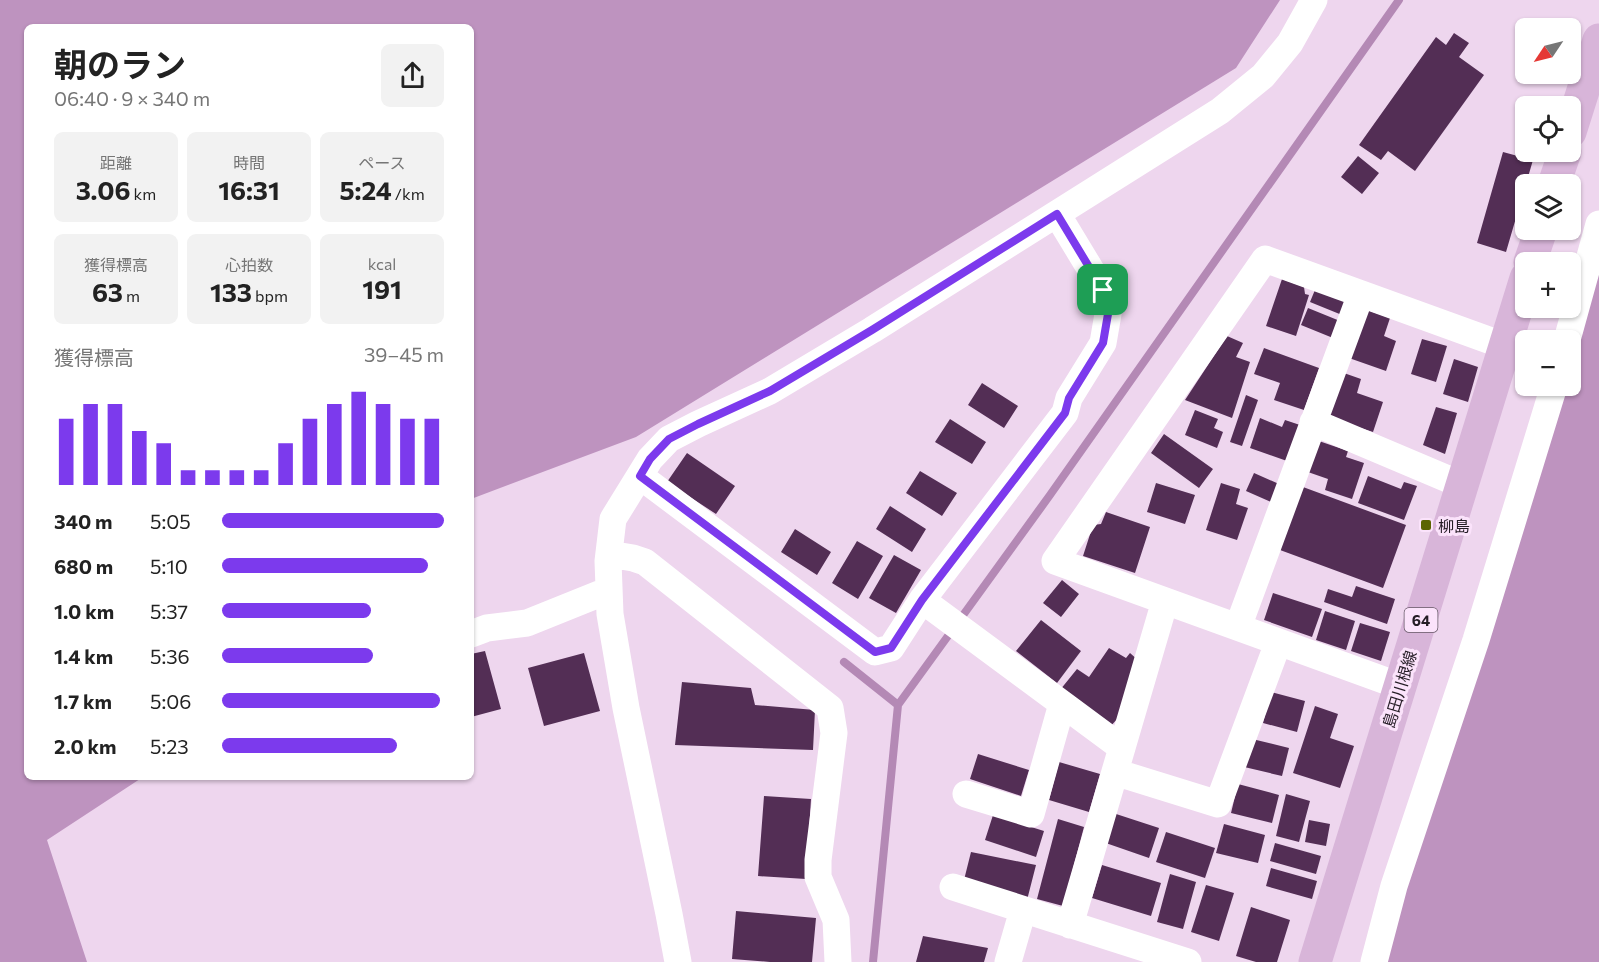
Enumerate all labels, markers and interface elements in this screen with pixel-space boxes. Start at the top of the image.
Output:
north arrow [1515,18,1581,84]
map controls [1515,18,1581,396]
text: 朝のラン [54,43,186,84]
button: share [381,44,444,107]
text: 06:40 · 9 × 340 m [54,86,210,110]
button: locate [1515,96,1581,162]
text: 距離 [100,153,132,172]
text: 時間 [233,153,265,172]
text: ペース [358,153,406,172]
text: 3.06 [76,174,130,205]
text: 16:31 [218,174,280,205]
text: 5:24 [339,174,392,205]
button: layers [1515,174,1581,240]
text: km [130,184,156,203]
text: /km [392,184,425,203]
button: + [1515,252,1581,318]
text: kcal [368,254,396,273]
text: 獲得標高 [84,255,148,274]
text: 心拍数 [225,255,273,274]
pin [1077,264,1128,315]
text: 191 [362,273,402,304]
icon: arrive [1086,273,1119,306]
text: 63 [92,276,123,307]
text: 133 [210,276,252,307]
text: m [123,286,140,305]
text: bpm [252,286,288,305]
button: − [1515,330,1581,396]
text: 39–45 m [364,342,444,366]
text: 獲得標高 [54,345,134,369]
text: 340 m [54,509,112,533]
text: 5:05 [150,509,191,533]
place label: 柳島 [1438,516,1470,535]
marker: 柳島 [1419,518,1433,532]
text: 680 m [54,554,113,578]
text: 5:10 [150,554,188,578]
text: 1.0 km [54,599,114,623]
text: 5:37 [150,599,188,623]
road number: 64 [1404,608,1438,632]
text: 1.4 km [54,644,113,668]
text: 5:36 [150,644,190,668]
street label: 島田川根線 [1378,648,1420,730]
text: 1.7 km [54,689,112,713]
text: 5:06 [150,689,191,713]
text: 2.0 km [54,734,116,758]
text: 5:23 [150,734,189,758]

